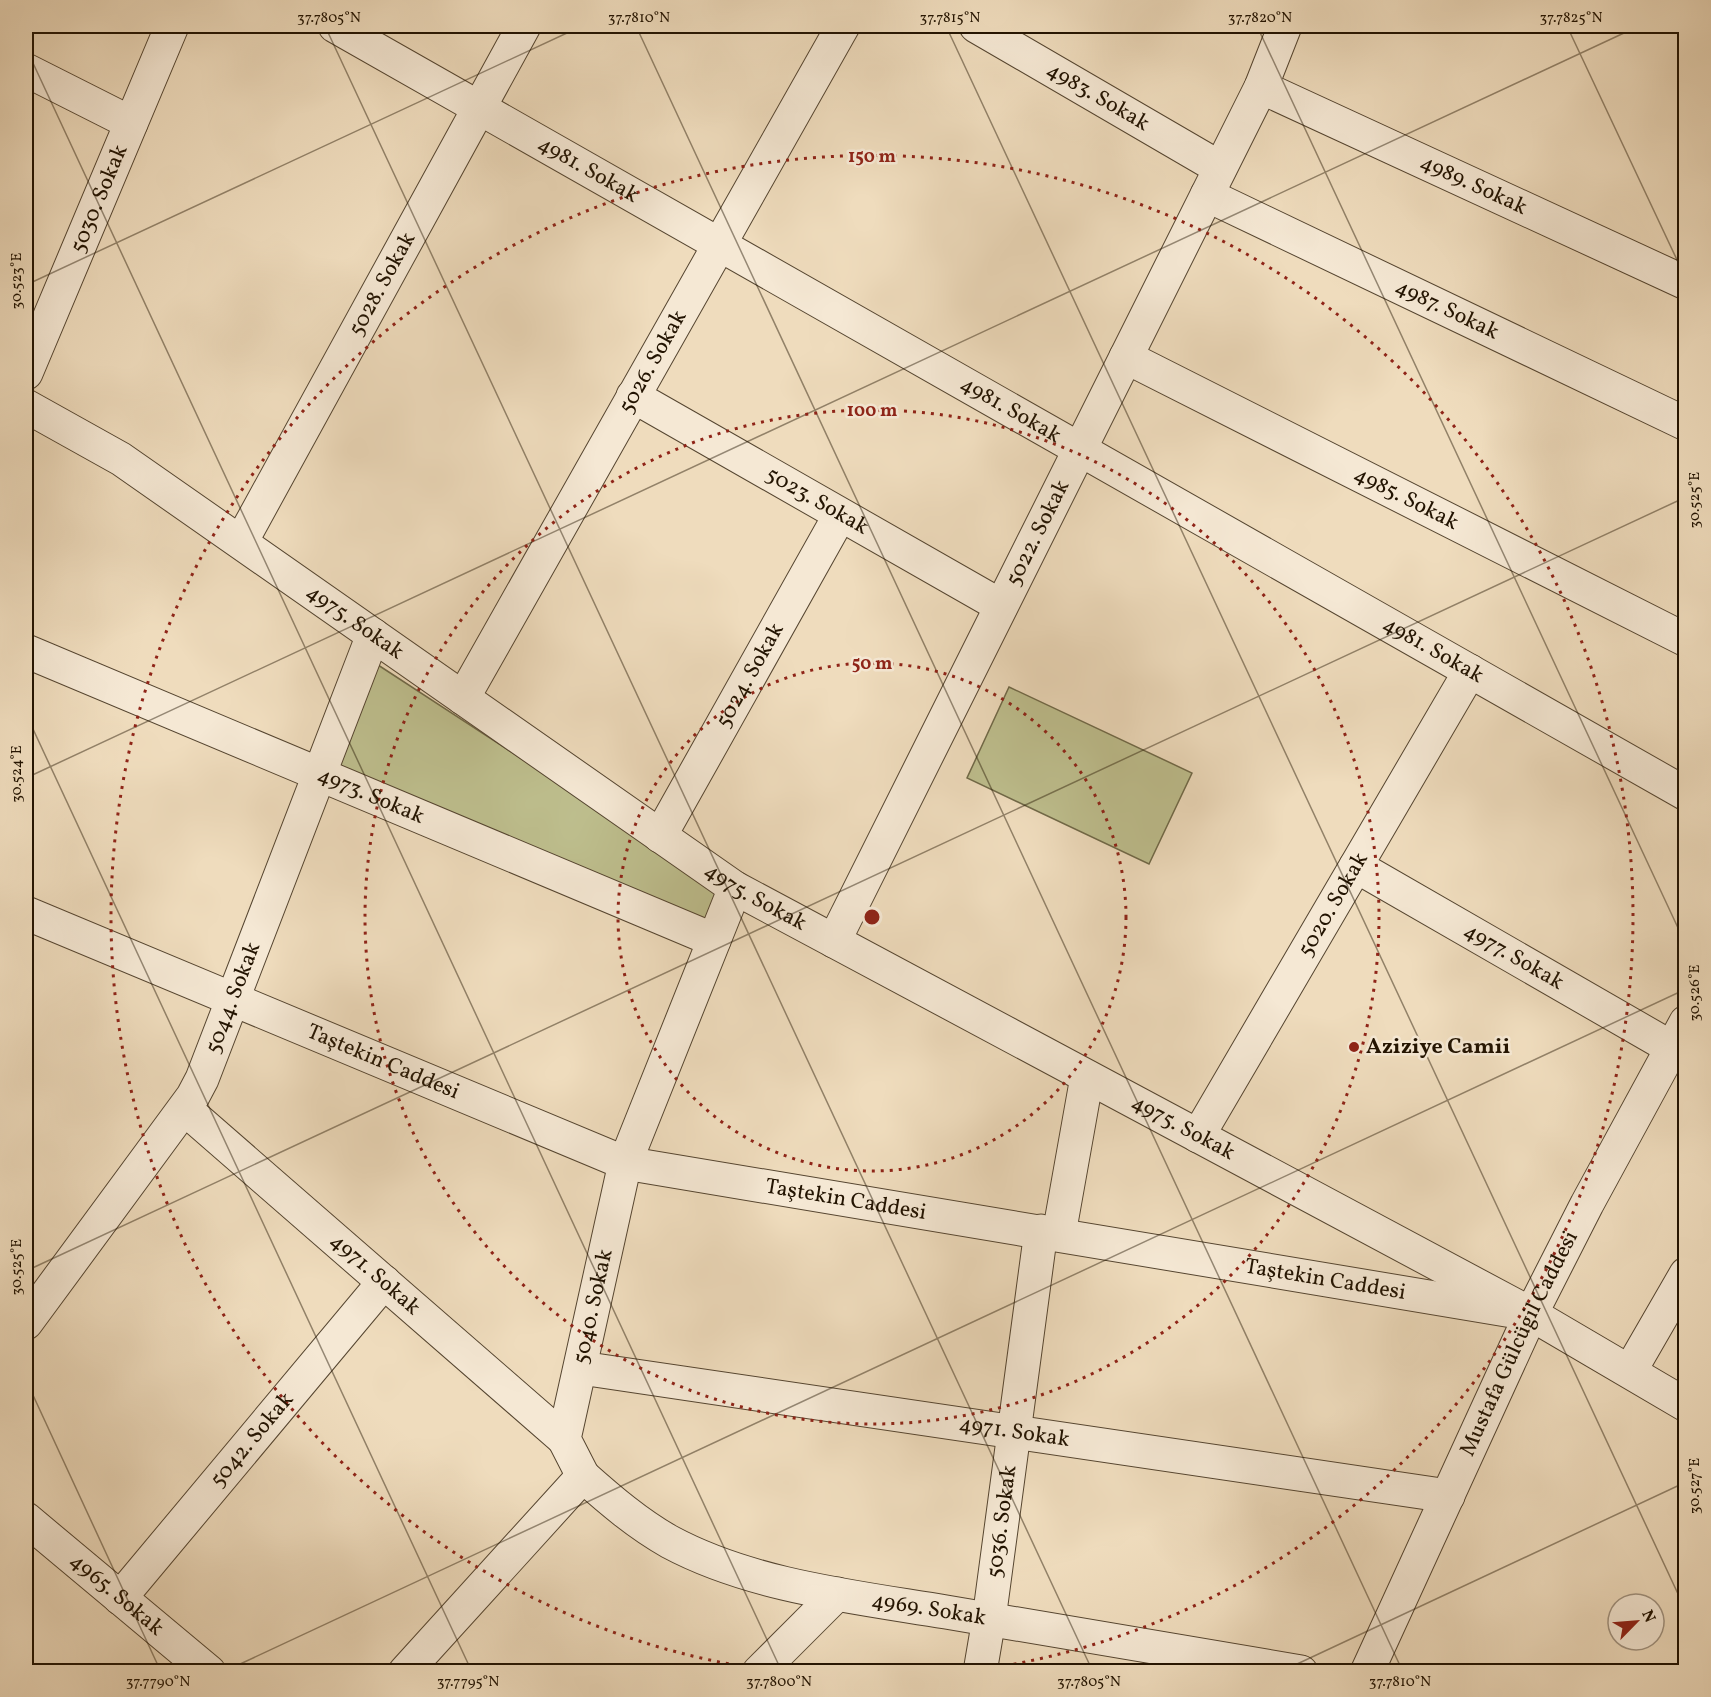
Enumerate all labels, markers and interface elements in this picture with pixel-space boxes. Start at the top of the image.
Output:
text: 37.7805°N [297,8,361,29]
text: 37.7810°N [608,8,670,29]
text: 37.7815°N [920,8,980,29]
text: 37.7820°N [1228,8,1292,29]
text: 37.7825°N [1539,8,1603,29]
street label: 4983. Sokak [1041,55,1155,139]
street label: 4981. Sokak [532,129,644,211]
street label: 5030. Sokak [63,140,136,258]
text: 150 m [848,145,896,170]
street label: 4989. Sokak [1415,147,1532,223]
street label: 5028. Sokak [341,227,424,342]
text: 30.523°E [7,253,28,309]
street label: 4987. Sokak [1390,272,1504,348]
street label: 5026. Sokak [611,305,695,419]
street label: 4981. Sokak [954,369,1067,451]
text: 100 m [847,399,897,424]
street label: 5023. Sokak [760,459,874,543]
street label: 4985. Sokak [1349,459,1464,538]
text: 30.525°E [1685,472,1706,528]
street label: 5022. Sokak [998,475,1078,592]
street label: 4975. Sokak [299,577,410,668]
street label: 4981. Sokak [1377,609,1489,691]
street label: 5024. Sokak [708,617,792,734]
text: 50 m [852,652,892,677]
text: 30.524°E [7,745,28,803]
street label: 4973. Sokak [313,760,429,832]
street label: 5020. Sokak [1291,847,1376,963]
street label: 4975. Sokak [698,856,812,939]
centre of rings [862,907,882,927]
street label: 4977. Sokak [1458,916,1570,998]
street label: 5044. Sokak [198,938,269,1058]
text: 30.526°E [1685,964,1706,1022]
street label: Taştekin Caddesi [302,1016,464,1108]
place label: Aziziye Camii [1366,1032,1510,1063]
marker: Aziziye Camii [1347,1040,1361,1054]
street label: 4975. Sokak [1126,1087,1240,1168]
street label: Taştekin Caddesi [763,1171,929,1228]
street label: Mustafa Gülcügil Caddesi [1452,1225,1586,1461]
street label: 4971. Sokak [323,1226,427,1323]
text: 30.525°E [7,1239,28,1295]
street label: 5040. Sokak [566,1246,621,1367]
street label: Taştekin Caddesi [1242,1251,1408,1308]
street label: 5042. Sokak [203,1385,301,1494]
street label: 4971. Sokak [957,1409,1072,1455]
text: 30.527°E [1685,1458,1706,1514]
street label: 5036. Sokak [979,1463,1025,1580]
street label: 4965. Sokak [63,1546,170,1643]
street label: 4969. Sokak [869,1585,988,1634]
north arrow [1606,1592,1666,1652]
text: N [1635,1607,1660,1627]
text: 37.7790°N [126,1672,190,1693]
text: 37.7795°N [437,1672,499,1693]
text: 37.7800°N [746,1672,812,1693]
text: 37.7805°N [1057,1672,1121,1693]
text: 37.7810°N [1369,1672,1431,1693]

